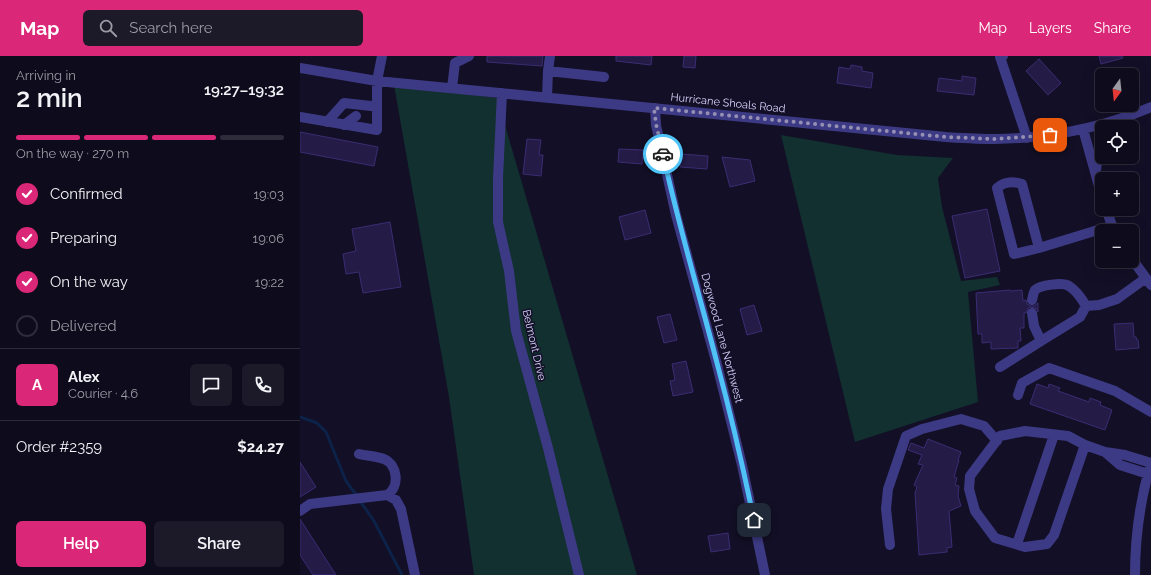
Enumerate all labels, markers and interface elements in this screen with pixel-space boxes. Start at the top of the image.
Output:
search box [83,10,363,46]
text: Map [20,17,59,39]
icon: search [97,17,119,39]
text: Search here [129,19,213,37]
text: Map [979,20,1007,36]
text: Layers [1029,20,1072,36]
text: Share [1094,20,1131,36]
text: Arriving in [16,68,76,83]
north arrow [1095,68,1139,112]
map controls [1095,68,1139,268]
text: 19:27–19:32 [204,81,284,99]
text: 2 min [16,83,83,113]
street label: Hurricane Shoals Road [670,90,786,116]
pin [1033,118,1067,152]
button: locate [1095,120,1139,164]
icon: bag [1039,124,1061,146]
courier [643,134,683,174]
icon: car [652,143,674,165]
text: On the way · 270 m [16,146,129,161]
button: + [1095,172,1139,216]
icon: check [16,183,38,205]
text: Confirmed [50,185,123,203]
text: 19:03 [253,187,284,202]
button: − [1095,224,1139,268]
icon: check [16,227,38,249]
text: Preparing [50,229,117,247]
text: 19:06 [253,231,284,246]
icon: check [16,271,38,293]
street label: Dogwood Lane Northwest [698,272,746,405]
text: On the way [50,273,128,291]
text: 19:22 [255,275,284,290]
street label: Belmont Drive [520,308,549,382]
text: Delivered [50,317,117,335]
button: chat [190,364,232,406]
button: phone [242,364,284,406]
text: Alex [68,368,99,386]
text: A [32,376,42,394]
text: Courier · 4.6 [68,386,138,401]
text: Order #2359 [16,438,102,456]
text: $24.27 [237,438,284,456]
pin [737,503,771,537]
icon: home [743,509,765,531]
button: Help [16,521,146,567]
button: Share [154,521,284,567]

